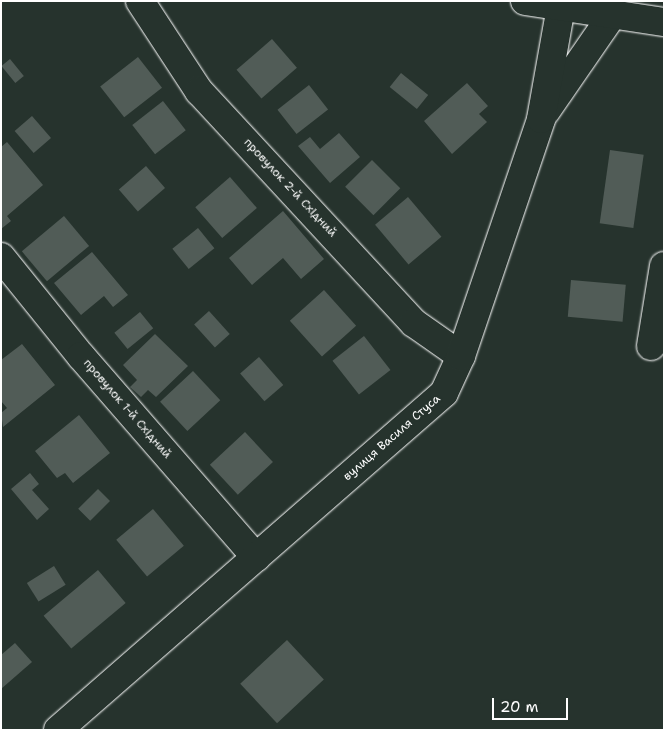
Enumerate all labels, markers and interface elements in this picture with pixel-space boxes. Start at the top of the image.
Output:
street label: провулок 2-й Східний [241,136,339,240]
street label: провулок 1-й Східний [80,356,174,462]
street label: вулиця Василя Стуса [340,392,444,484]
scale bar [495,688,571,720]
text: 20 m [500,697,539,717]

